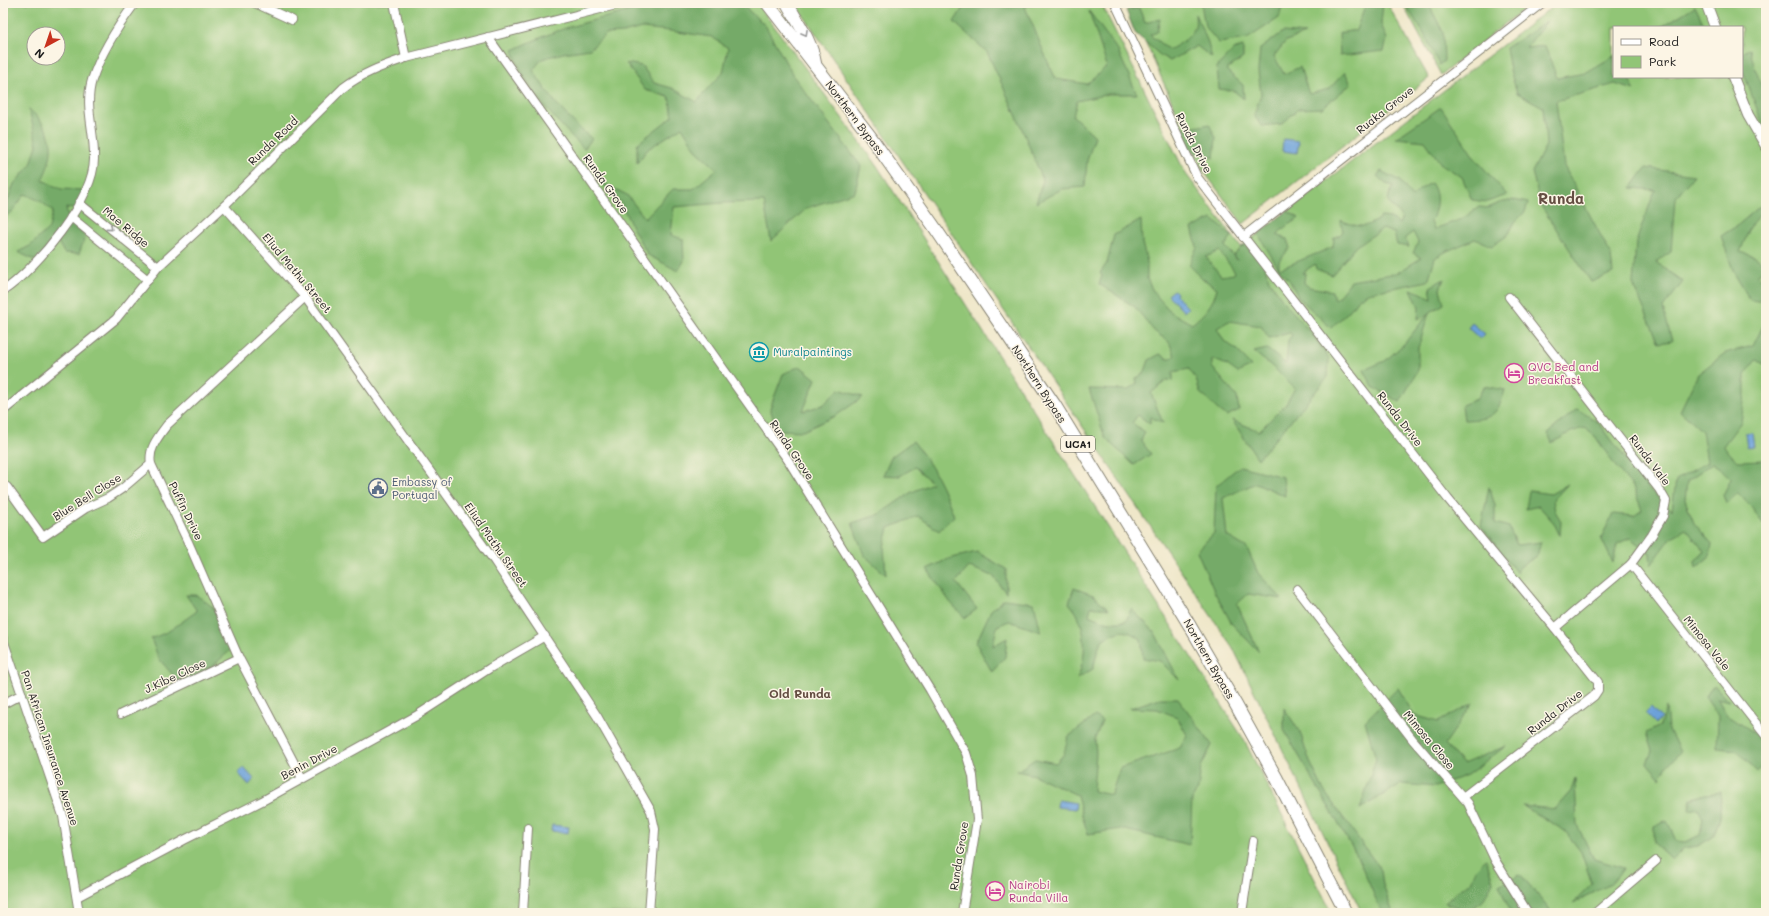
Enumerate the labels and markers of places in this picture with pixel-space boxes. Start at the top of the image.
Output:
museum icon: Muralpaintings [748,341,770,363]
place label: Muralpaintings [773,344,852,359]
place label: QVC Bed and Breakfast [1528,359,1599,387]
hotel icon: QVC Bed and Breakfast [1503,362,1525,384]
place label: Embassy of Portugal [392,474,452,502]
public building icon: Embassy of Portugal [367,477,389,499]
place label: Nairobi Runda Villa [1009,877,1068,905]
hotel icon: Nairobi Runda Villa [984,880,1006,902]

